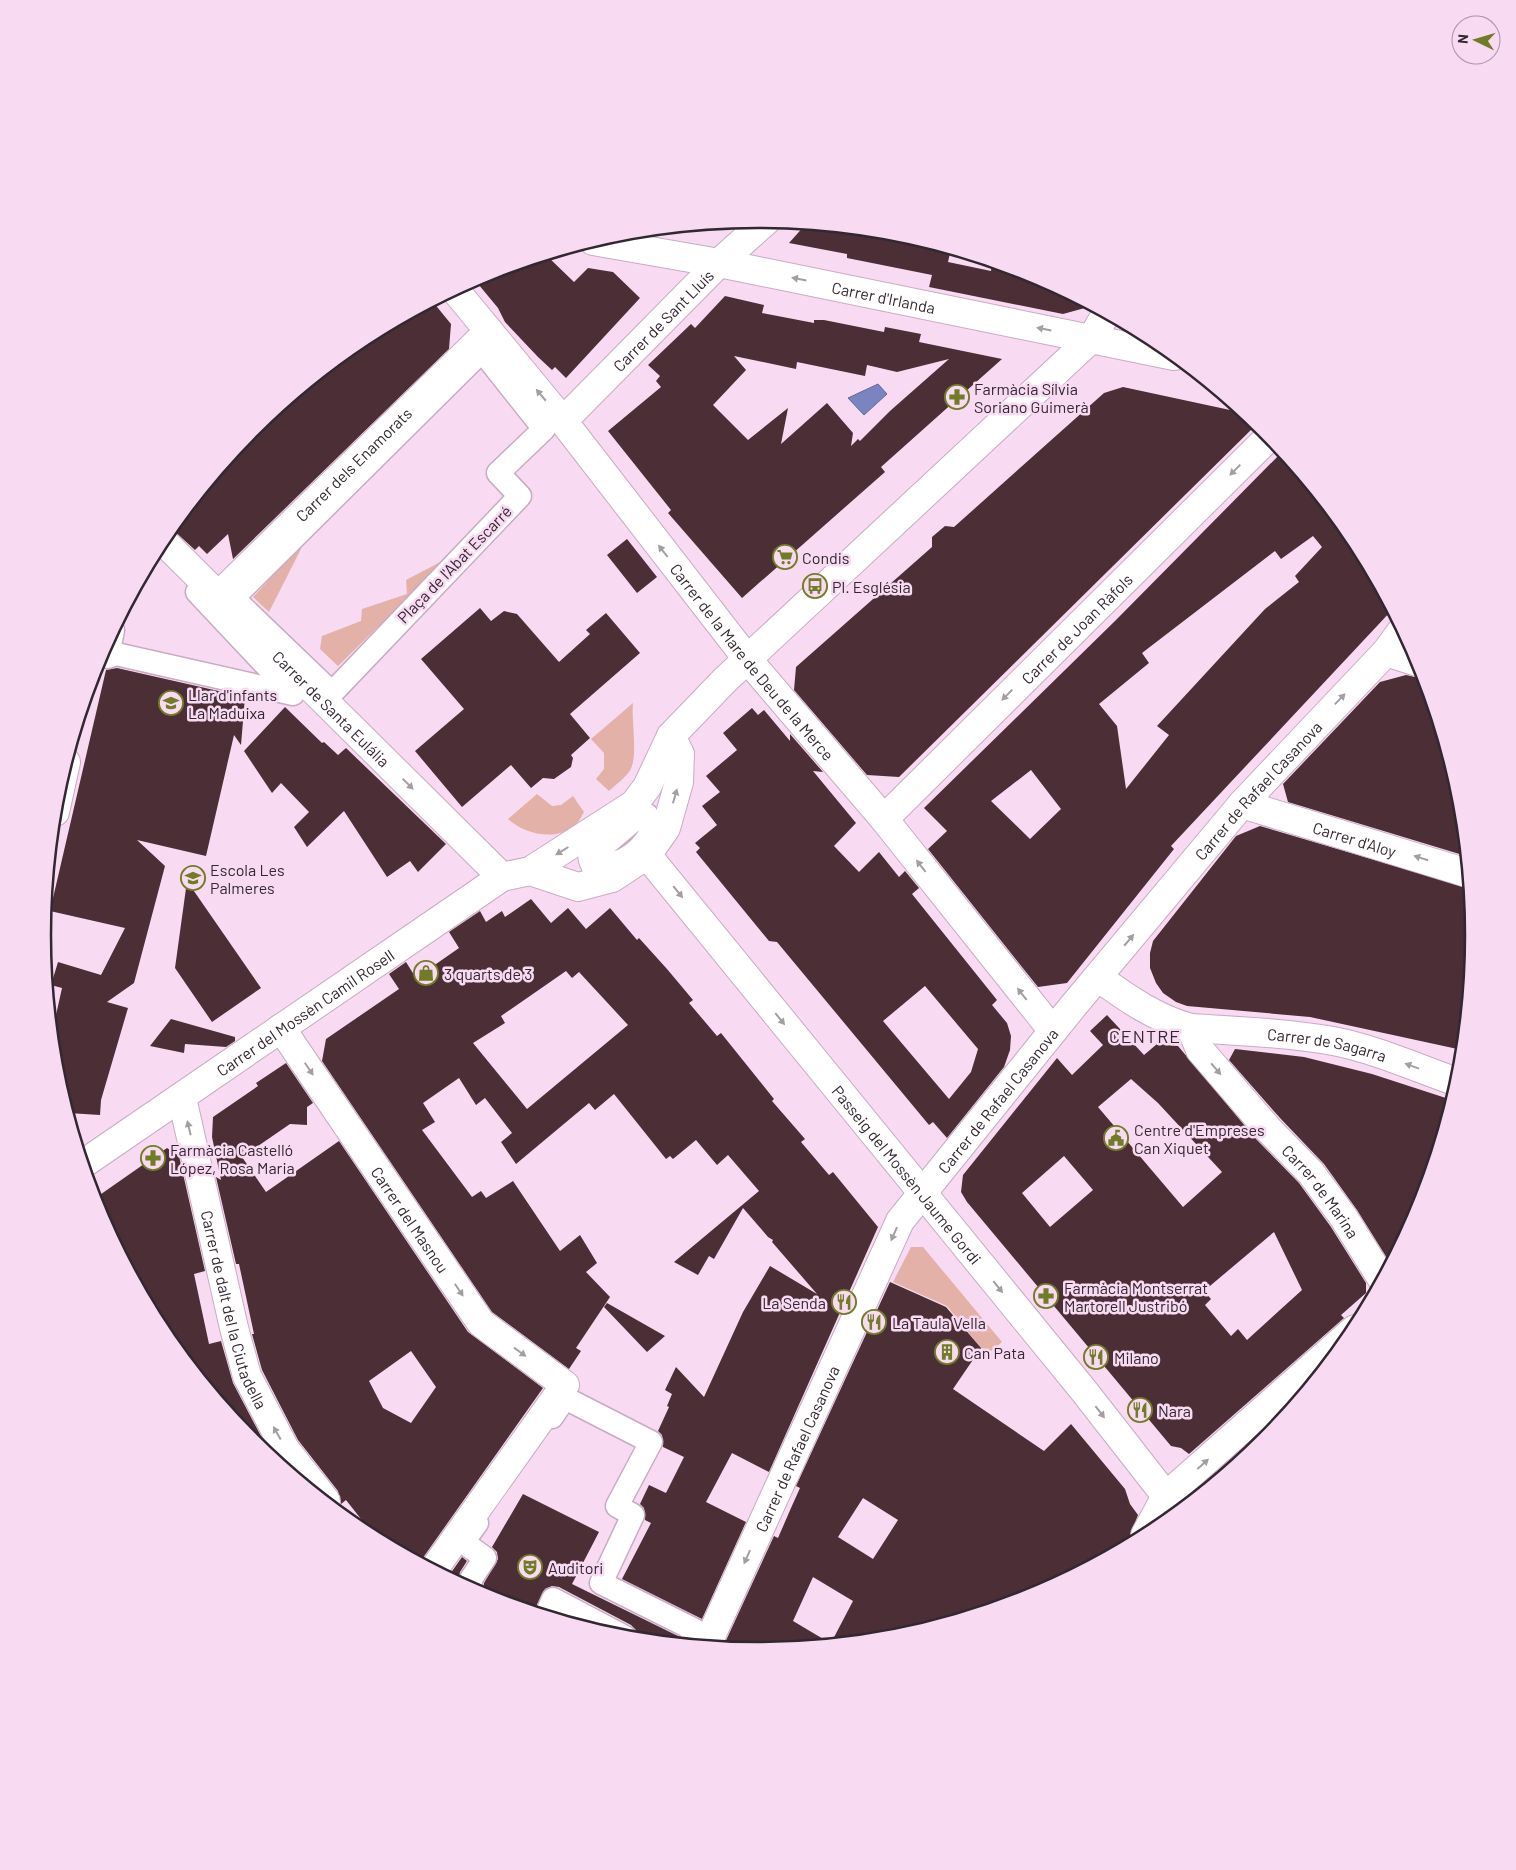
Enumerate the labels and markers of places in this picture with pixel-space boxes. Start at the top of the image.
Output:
place label: Farmàcia Sílvia Soriano Guimerà [974,379,1089,416]
pharmacy icon: Farmàcia Sílvia Soriano Guimerà [944,384,970,410]
supermarket icon: Condis [772,544,798,570]
place label: Condis [802,548,849,567]
bus stop icon: Pl. Església [802,573,828,599]
place label: Pl. Església [832,577,911,596]
place label: Llar d'infants La Maduixa [188,685,277,722]
school or university icon: Llar d'infants La Maduixa [158,690,184,716]
place label: Escola Les Palmeres [210,860,285,897]
school or university icon: Escola Les Palmeres [180,865,206,891]
shop icon: 3 quarts de 3 [413,960,439,986]
place label: 3 quarts de 3 [444,964,533,983]
place label: Centre d'Empreses Can Xiquet [1134,1120,1265,1157]
public building icon: Centre d'Empreses Can Xiquet [1103,1125,1129,1151]
place label: Farmàcia Castelló López, Rosa Maria [170,1140,295,1177]
pharmacy icon: Farmàcia Castelló López, Rosa Maria [140,1145,166,1171]
place label: Farmàcia Montserrat Martorell Justribó [1064,1278,1208,1315]
pharmacy icon: Farmàcia Montserrat Martorell Justribó [1033,1283,1059,1309]
restaurant icon: La Senda [831,1289,857,1315]
place label: La Senda [762,1293,826,1312]
restaurant icon: La Taula Vella [861,1309,887,1335]
place label: La Taula Vella [892,1313,986,1332]
building icon: Can Pata [934,1339,960,1365]
place label: Can Pata [964,1343,1025,1362]
restaurant icon: Milano [1083,1344,1109,1370]
place label: Milano [1114,1348,1159,1367]
restaurant icon: Nara [1127,1397,1153,1423]
place label: Nara [1158,1401,1191,1420]
theatre icon: Auditori [517,1554,543,1580]
place label: Auditori [548,1558,603,1577]

